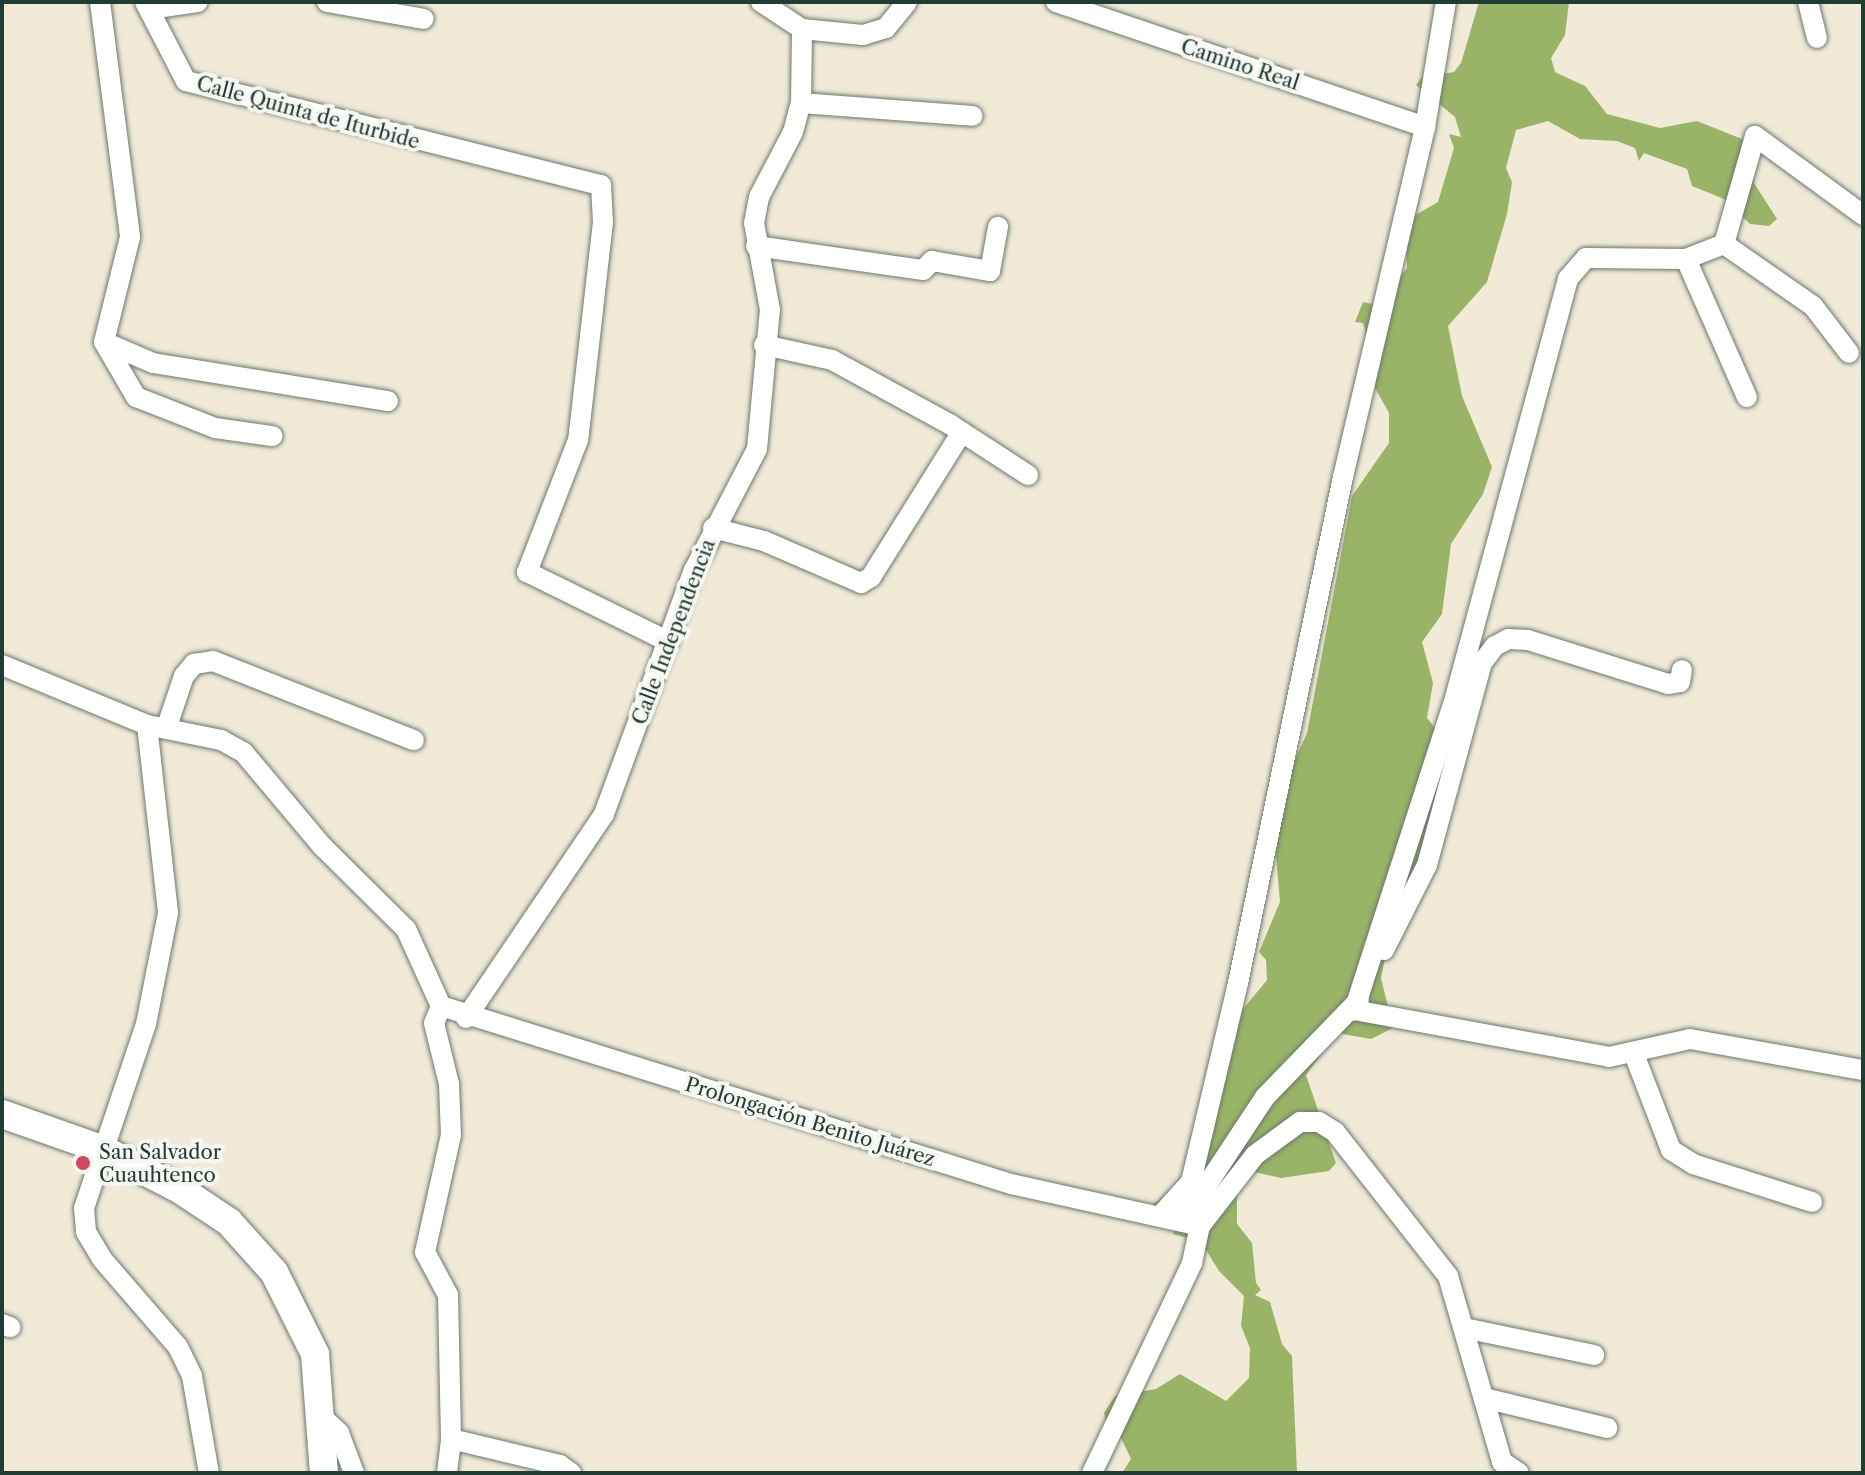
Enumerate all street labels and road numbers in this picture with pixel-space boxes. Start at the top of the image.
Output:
street label: Camino Real [1178,35,1302,95]
street label: Calle Quinta de Iturbide [194,72,422,154]
street label: Calle Independencia [628,536,720,728]
street label: Prolongación Benito Juárez [682,1073,938,1171]

